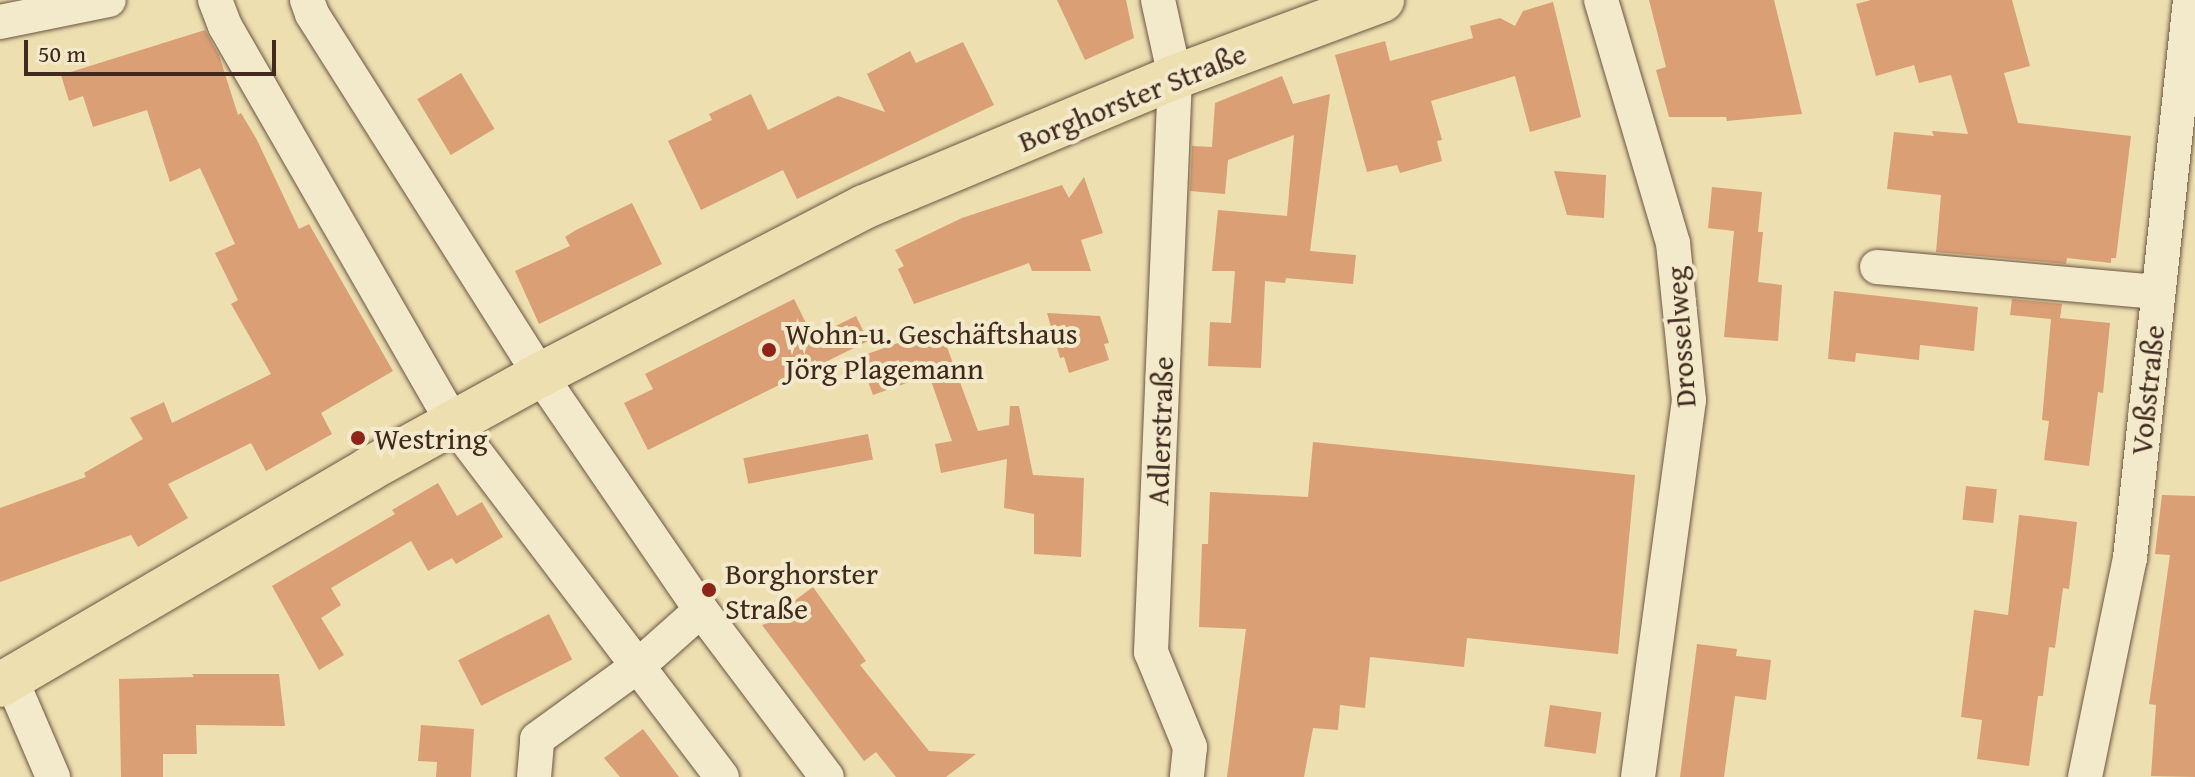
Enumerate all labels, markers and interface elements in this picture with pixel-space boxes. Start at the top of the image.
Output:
scale bar [28,24,280,74]
street label: Borghorster Straße [1013,35,1251,159]
text: 50 m [38,36,86,71]
street label: Drosselweg [1657,265,1703,409]
place label: Wohn-u. Geschäftshaus Jörg Plagemann [785,315,1078,386]
street label: Voßstraße [2122,323,2172,457]
marker: Wohn-u. Geschäftshaus Jörg Plagemann [760,341,778,359]
street label: Adlerstraße [1139,356,1181,506]
place label: Westring [374,420,487,456]
marker: Westring [349,429,367,447]
place label: Borghorster Straße [725,555,878,626]
marker: Borghorster Straße [700,581,718,599]

